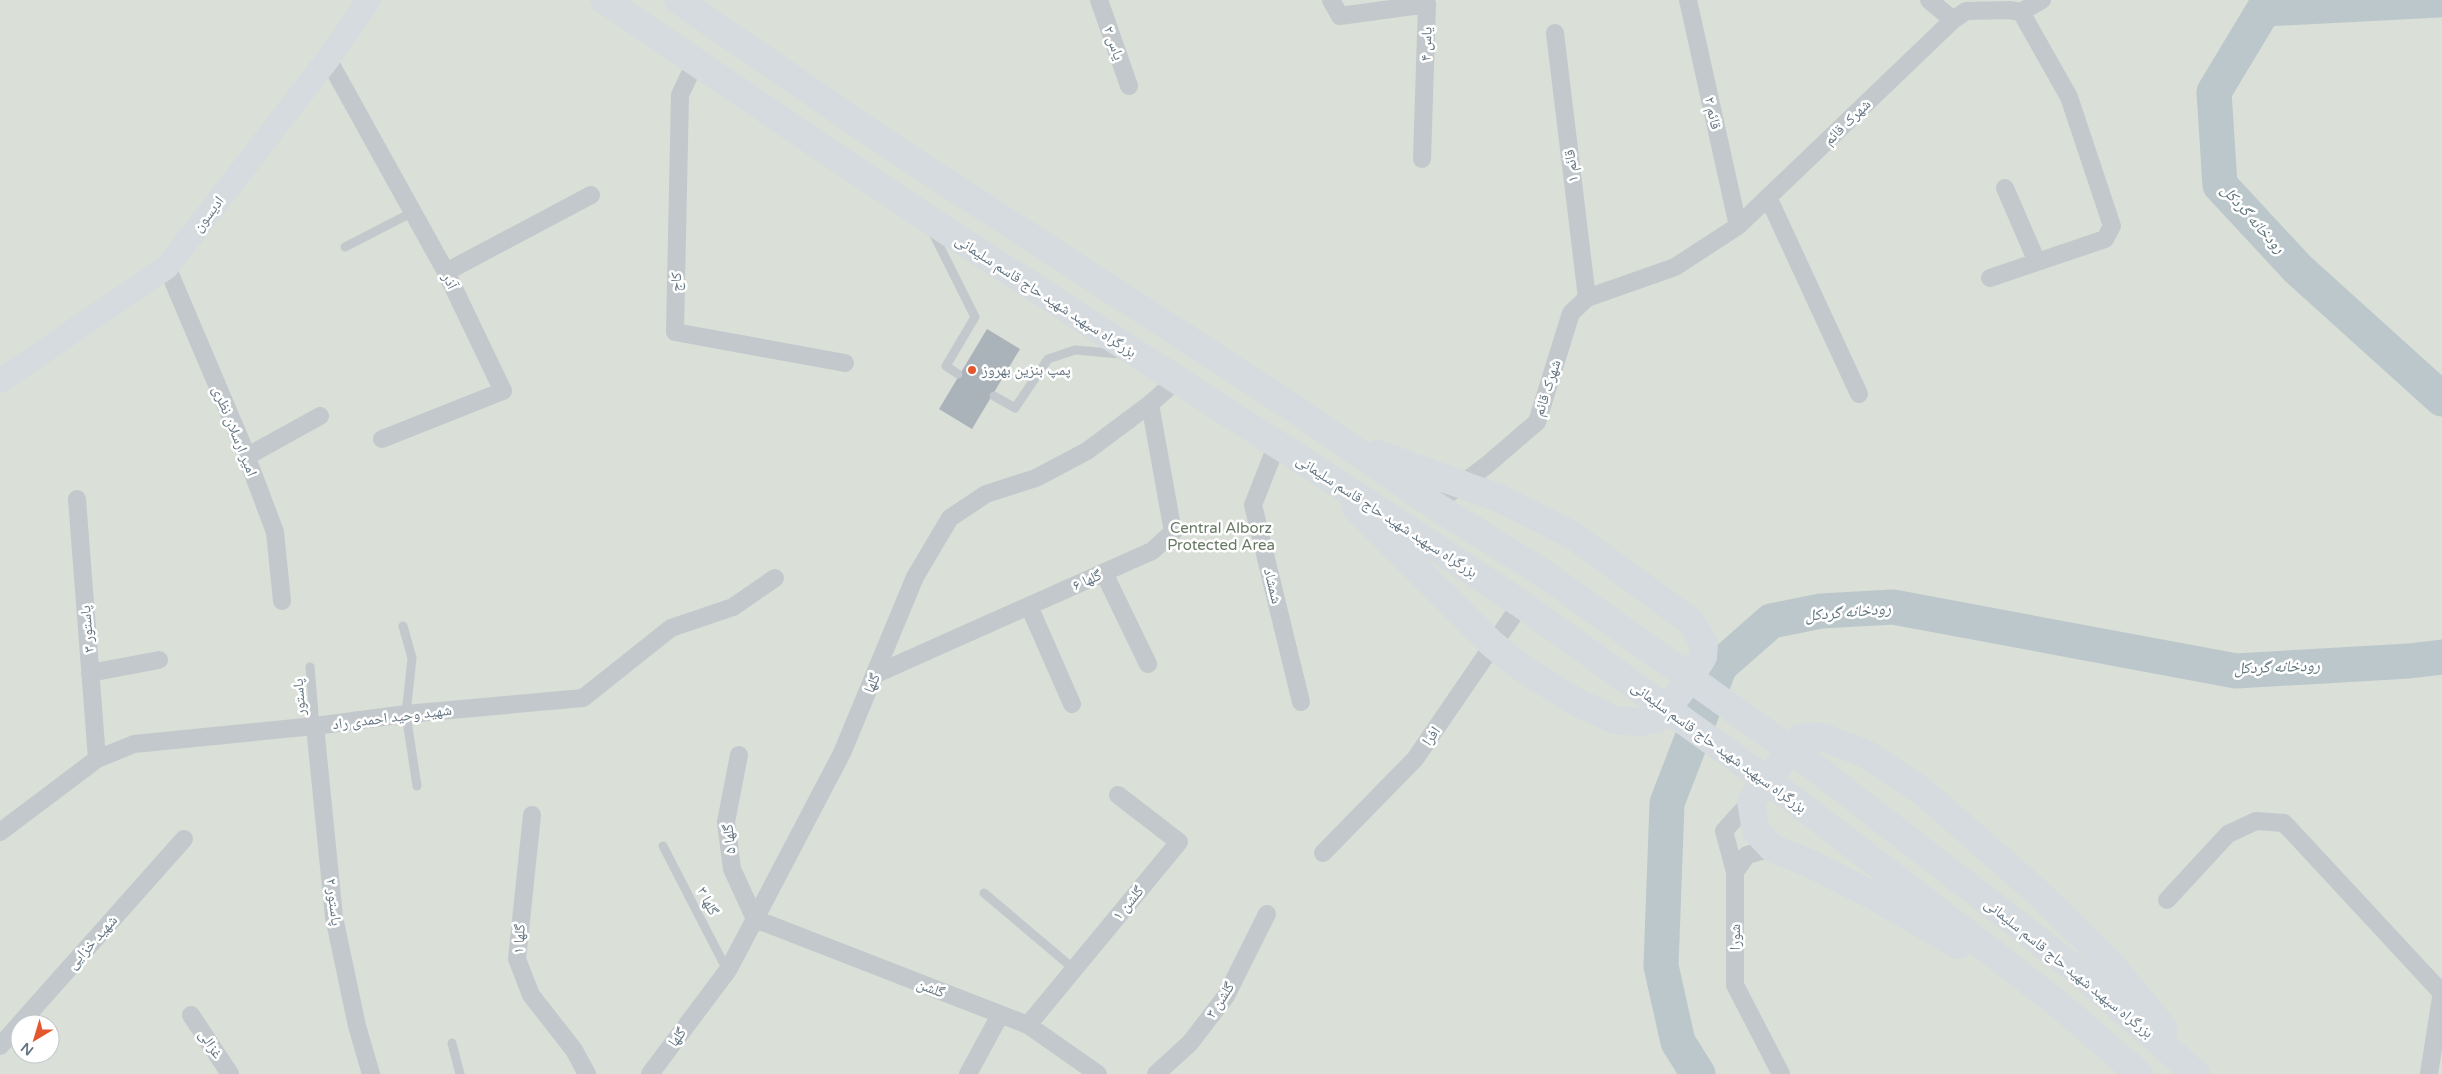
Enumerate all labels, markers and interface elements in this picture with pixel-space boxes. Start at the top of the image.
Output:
street label: یاس ۲ [1099,24,1128,63]
street label: یاس ۴ [1416,26,1437,62]
street label: قائم ۲ [1700,95,1725,131]
street label: شهرک قائم [1820,95,1875,150]
street label: قائم ۱ [1560,149,1583,183]
water label: رودخانه گردکل [2217,180,2289,258]
street label: ادیسون [188,192,228,236]
street label: بزرگراه سپهبد شهید حاج قاسم سلیمانی [952,231,1140,362]
street label: آذر [438,269,462,293]
street label: کاج [667,272,686,292]
street label: شهرک قائم [1529,357,1566,419]
place label: پمپ بنزین بهروز [981,361,1071,380]
marker: پمپ بنزین بهروز [966,364,978,376]
street label: امیر ارسلان نظری [208,383,261,479]
street label: بزرگراه سپهبد شهید حاج قاسم سلیمانی [1293,451,1481,582]
park label: Central Alborz Protected Area [1167,519,1275,554]
street label: گلها ۶ [1070,566,1105,594]
street label: شمشاد [1260,566,1286,606]
water label: رودخانه گردکل [1804,598,1892,626]
street label: پاستور ۳ [76,604,98,654]
water label: رودخانه گردکل [2234,656,2320,678]
street label: گلها [860,670,884,695]
street label: بزرگراه سپهبد شهید حاج قاسم سلیمانی [1627,677,1810,817]
street label: پاستور [289,678,309,717]
street label: شهید وحید احمدی راد [331,701,453,734]
street label: افرا [1418,723,1444,749]
street label: گلها ۵ [718,823,740,855]
street label: پاستور ۲ [322,877,346,927]
street label: گلشن ۱ [1108,882,1149,924]
street label: گلها ۳ [693,884,723,919]
street label: بزرگراه سپهبد شهید حاج قاسم سلیمانی [1980,894,2157,1043]
street label: شهید خزایی [63,911,122,973]
street label: گلها ۱ [509,923,529,955]
street label: شورا [1726,924,1744,950]
street label: گلشن [914,974,948,1003]
street label: گلشن ۳ [1202,978,1239,1022]
north arrow [10,1014,60,1064]
street label: گلها [664,1024,690,1050]
street label: غزالی [194,1026,227,1063]
text: N [18,1039,37,1059]

